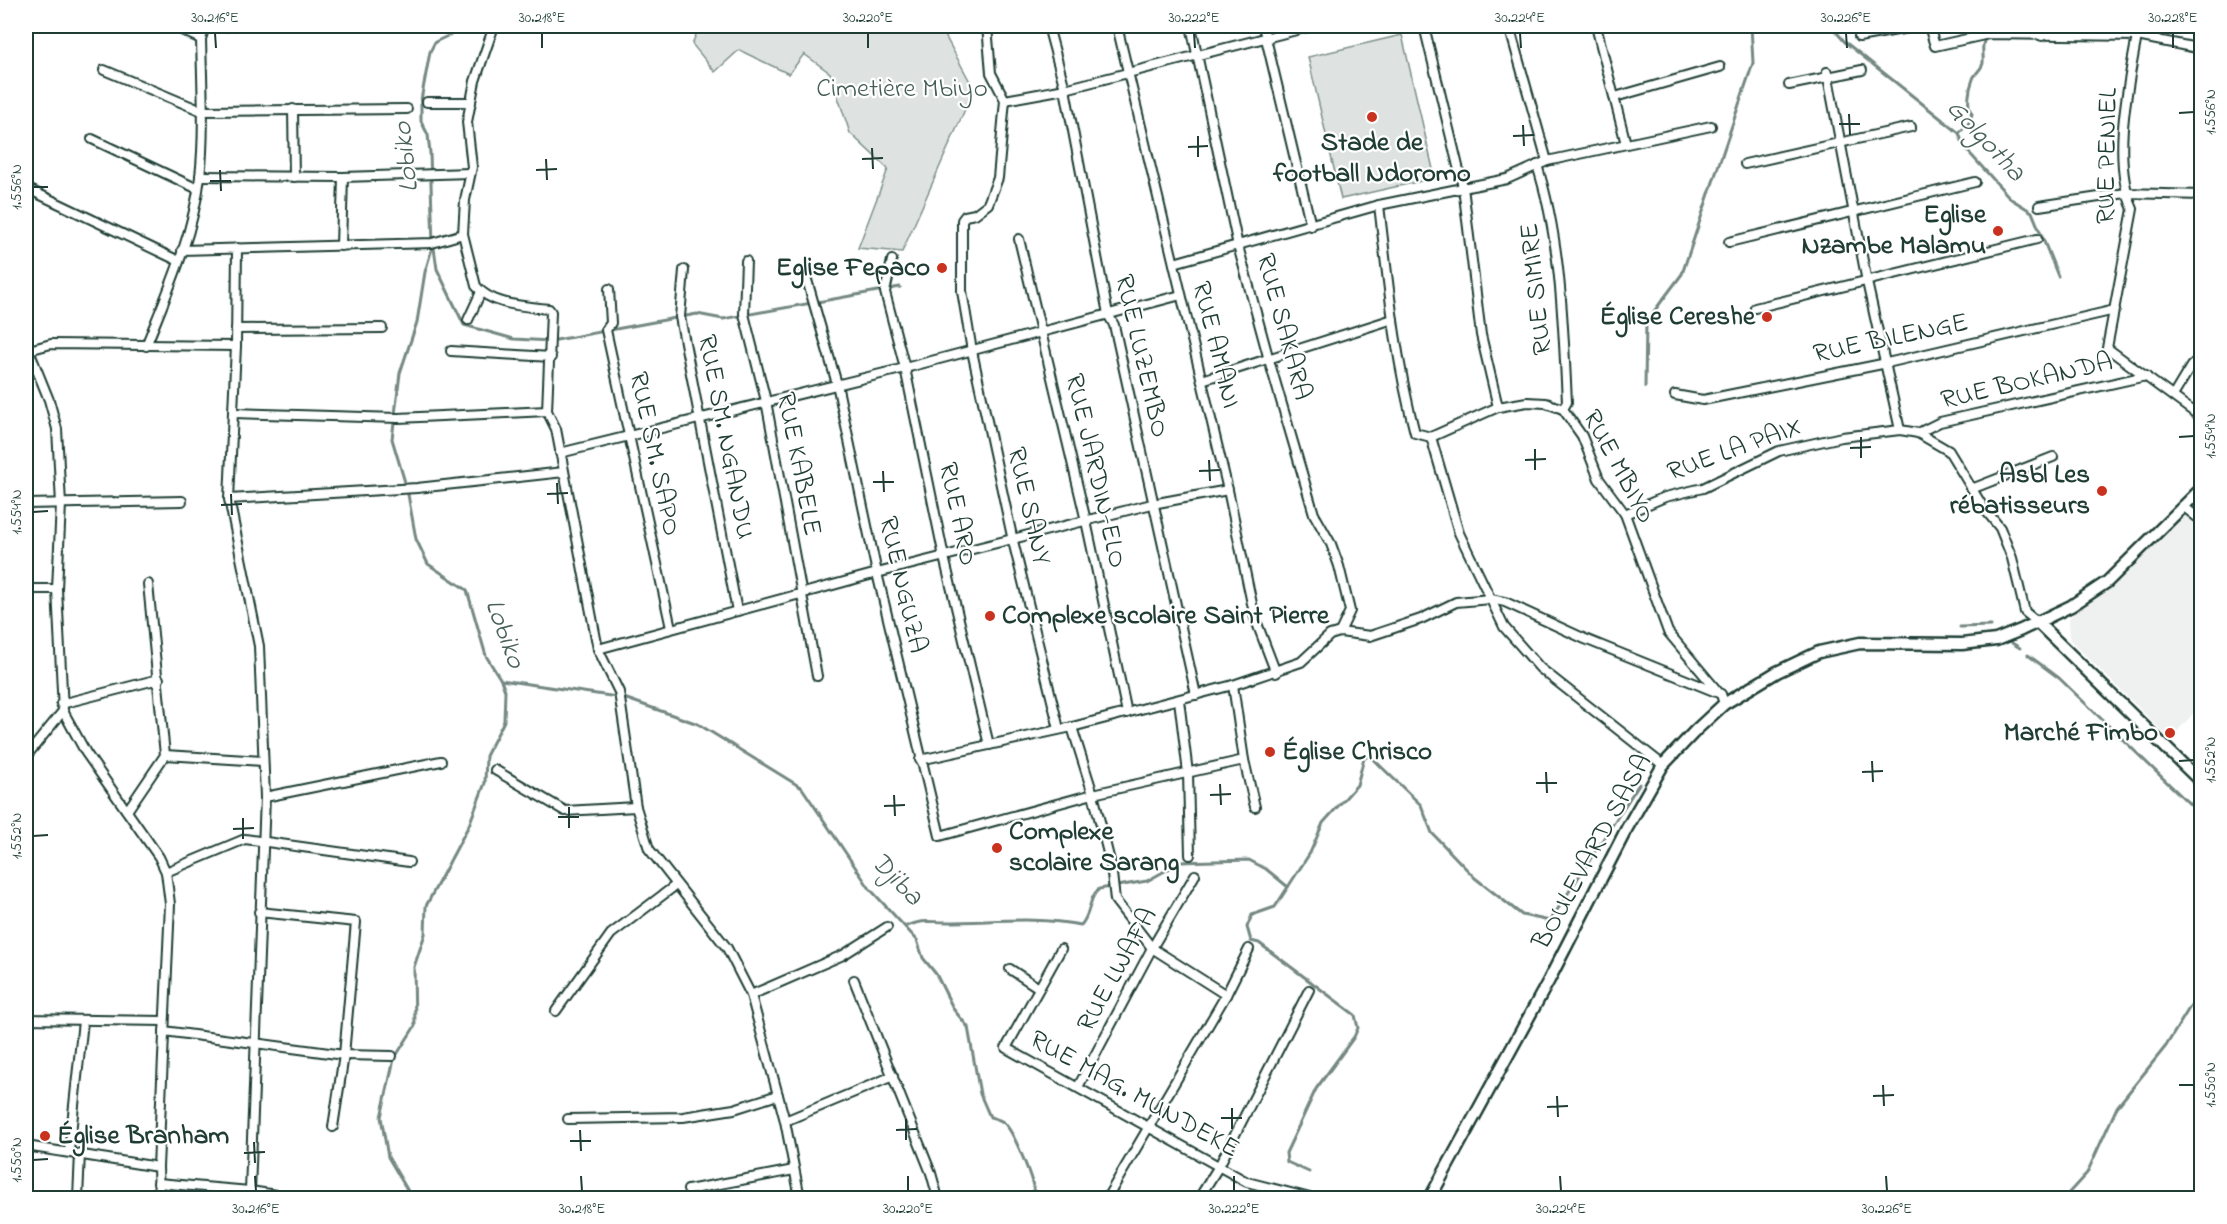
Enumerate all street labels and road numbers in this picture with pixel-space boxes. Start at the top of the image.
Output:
street label: RUE PENIEL [2087,87,2129,225]
street label: RUE SIMIRE [1511,221,1563,357]
street label: RUE SAKARA [1245,249,1321,405]
street label: RUE LUZEMBO [1103,271,1179,441]
street label: RUE AMANI [1180,278,1250,412]
street label: RUE BILENGE [1810,304,1972,374]
street label: RUE SM. NGANDU [686,331,764,543]
street label: RUE BOKANDA [1937,343,2117,421]
street label: RUE SM. SAPO [618,368,690,540]
street label: RUE JARDIN-ELO [1054,370,1136,572]
street label: RUE KABELE [765,389,831,539]
street label: RUE MBIYO [1572,403,1664,531]
street label: RUE LA PAIX [1662,408,1808,492]
street label: RUE SANY [996,443,1061,569]
street label: RUE ARO [927,459,987,569]
street label: RUE NGUZA [867,513,937,657]
street label: BOULEVARD SASA [1523,747,1663,958]
street label: RUE LWAFA [1068,901,1168,1039]
street label: RUE MAG. MUNDEKE [1022,1021,1246,1169]

